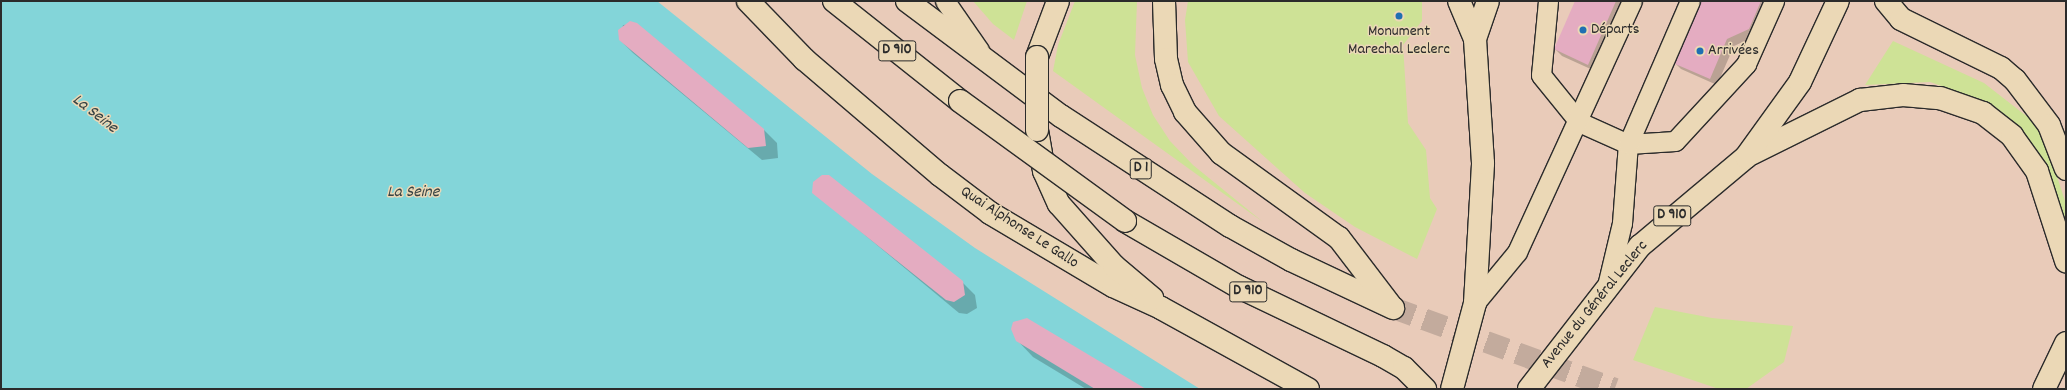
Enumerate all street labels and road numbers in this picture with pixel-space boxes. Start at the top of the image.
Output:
road number: D 910 [878,38,916,64]
road number: D 1 [1129,156,1153,182]
street label: Quai Alphonse Le Gallo [956,183,1082,273]
road number: D 910 [1653,203,1691,229]
street label: Avenue du Général Leclerc [1538,237,1652,373]
road number: D 910 [1229,279,1267,305]

